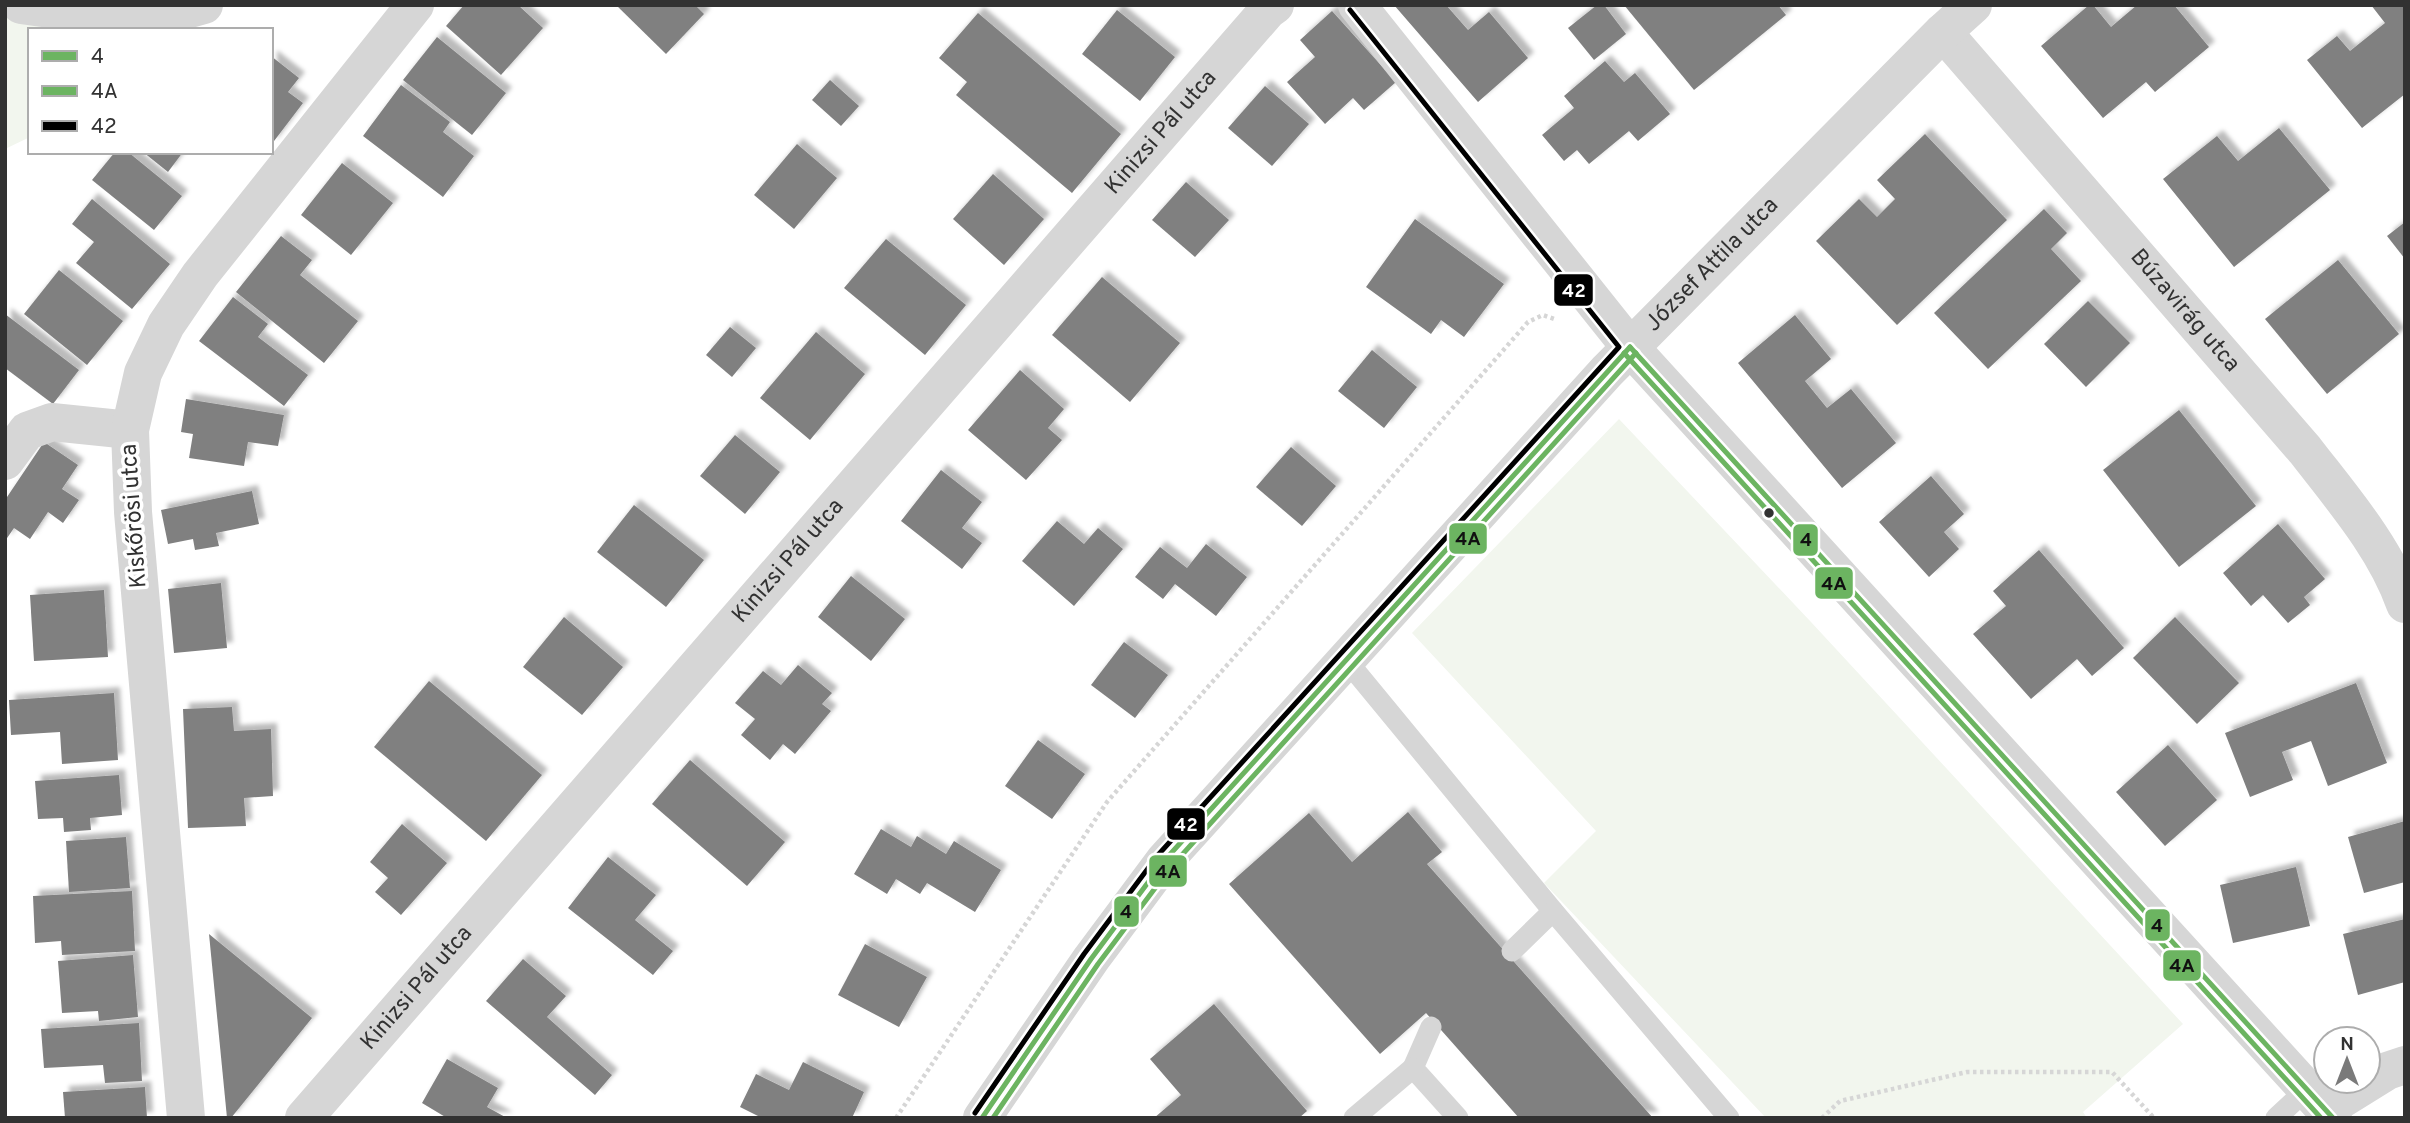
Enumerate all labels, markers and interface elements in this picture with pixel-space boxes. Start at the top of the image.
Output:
legend [28,28,273,154]
text: 4 [91,44,104,71]
street label: Kinizsi Pál utca [1099,64,1223,201]
text: 4A [91,79,118,106]
text: 42 [91,114,117,141]
street label: József Attila utca [1639,192,1785,338]
street label: Búzavirág utca [2123,243,2246,378]
line badge: 42 [1553,273,1594,307]
text: 42 [1562,280,1586,304]
street label: Kiskőrösi utca [115,443,155,589]
street label: Kinizsi Pál utca [726,493,851,630]
unlabelled marker [1762,506,1776,520]
line badge: 4A [1448,522,1488,555]
line badge: 4 [1792,523,1819,557]
text: 4A [1455,528,1481,552]
text: 4 [1800,529,1812,553]
line badge: 4A [1814,566,1854,600]
text: 4A [1821,573,1847,597]
line badge: 42 [1166,807,1206,841]
text: 42 [1174,814,1198,838]
line badge: 4A [1148,854,1188,888]
text: 4A [1155,861,1181,885]
line badge: 4 [1113,895,1140,928]
text: 4 [1120,901,1132,925]
line badge: 4 [2144,908,2171,942]
text: 4 [2151,915,2163,939]
street label: Kinizsi Pál utca [355,920,479,1057]
line badge: 4A [2162,949,2202,982]
text: 4A [2169,955,2195,979]
north arrow [2312,1025,2382,1095]
text: N [2340,1033,2354,1057]

